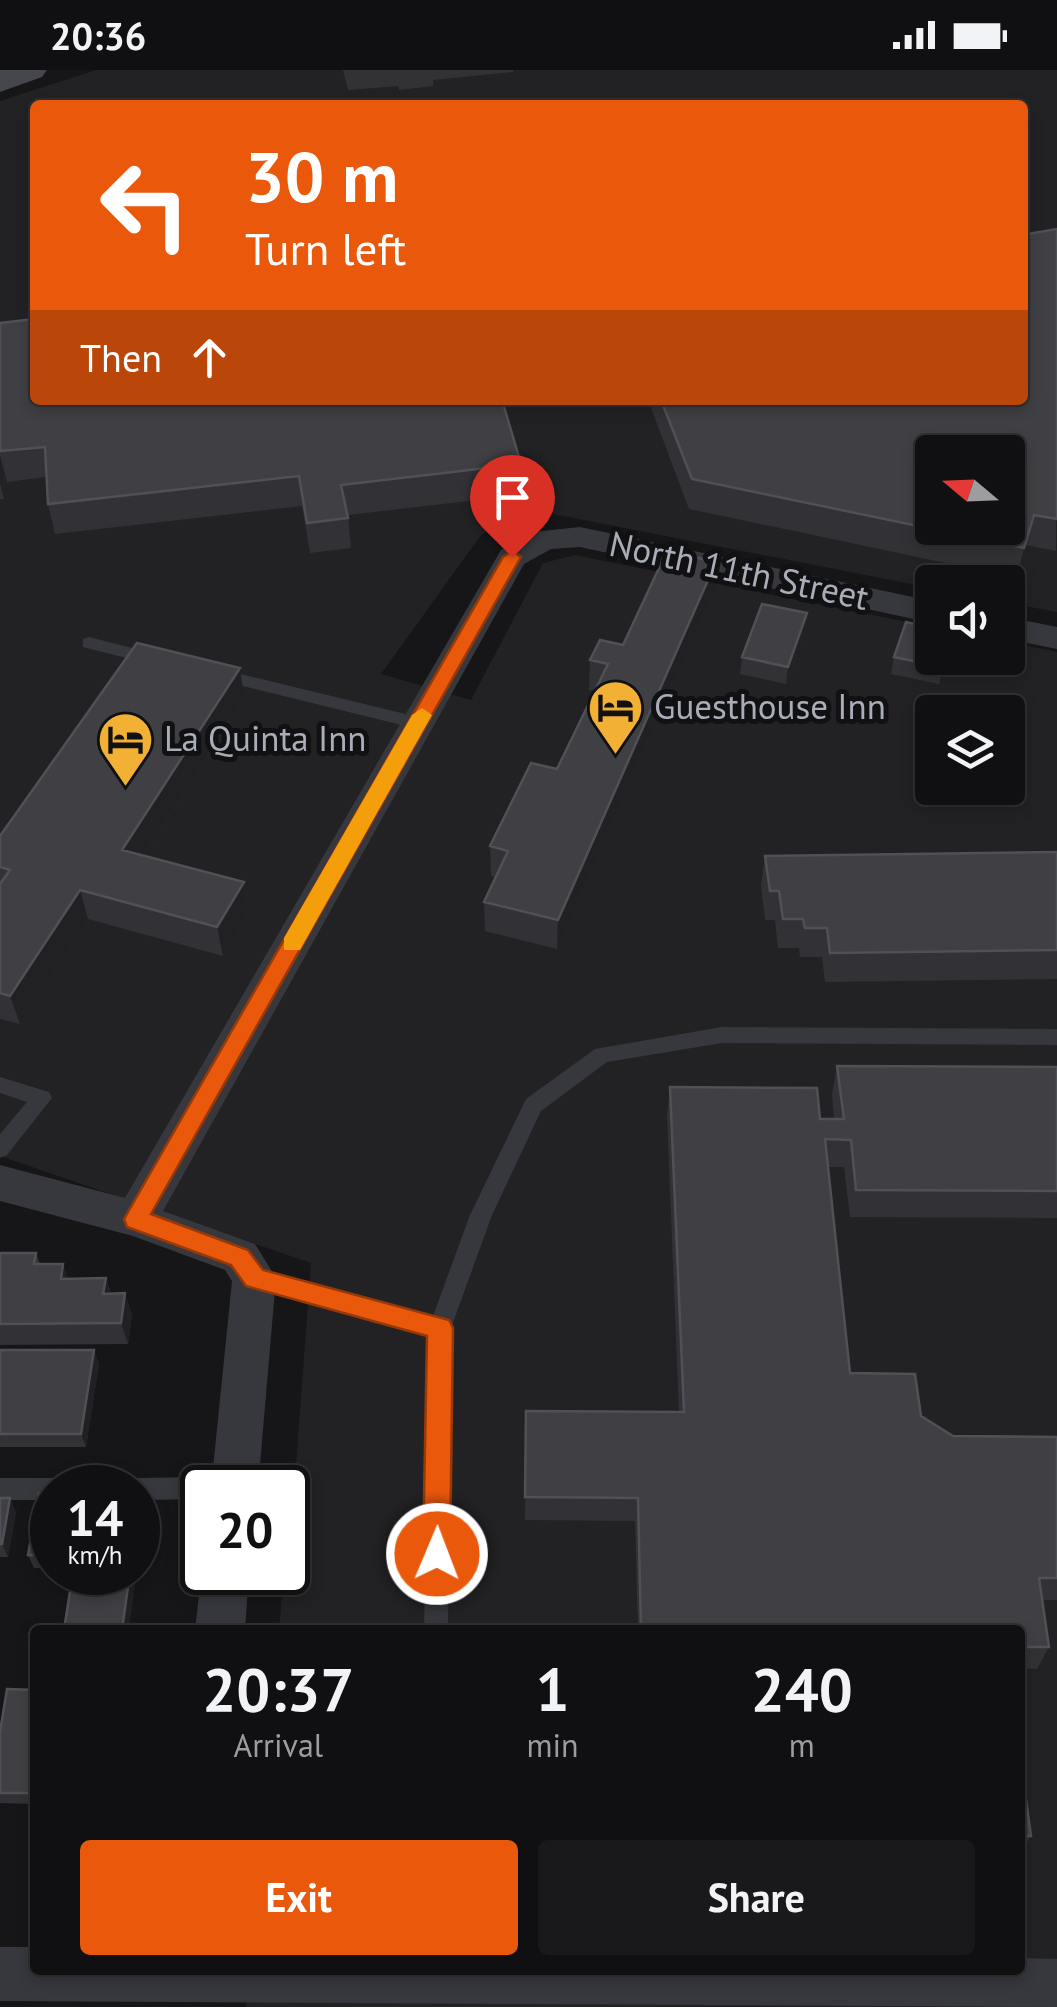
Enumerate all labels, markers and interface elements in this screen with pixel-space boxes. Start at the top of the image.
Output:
text: 20:36 [50,11,146,60]
text: 30 m [245,131,398,221]
icon: left [80,140,210,270]
text: Turn left [245,219,406,277]
icon: ahead [182,330,237,385]
text: Then [80,333,162,382]
north arrow [915,435,1025,545]
map controls [915,435,1025,805]
pin [470,455,555,558]
icon: arrive [485,470,540,525]
street label: North 11th Street [606,520,873,620]
button: sound [915,565,1025,675]
hotel icon: Guesthouse Inn [585,677,645,756]
place label: Guesthouse Inn [654,683,886,729]
button: layers [915,695,1025,805]
hotel icon: La Quinta Inn [95,709,155,788]
place label: La Quinta Inn [164,715,366,761]
speed limit sign: 20 [180,1465,310,1595]
text: 14 [67,1485,123,1550]
position arrow [385,1502,489,1606]
text: km/h [68,1539,122,1571]
text: 20:37 [202,1650,354,1728]
text: 1 [536,1650,570,1728]
text: 240 [751,1650,853,1728]
text: Arrival [233,1724,323,1766]
text: min [527,1724,579,1766]
text: m [789,1724,815,1766]
button: Exit [80,1840,518,1955]
button: Share [538,1840,975,1955]

